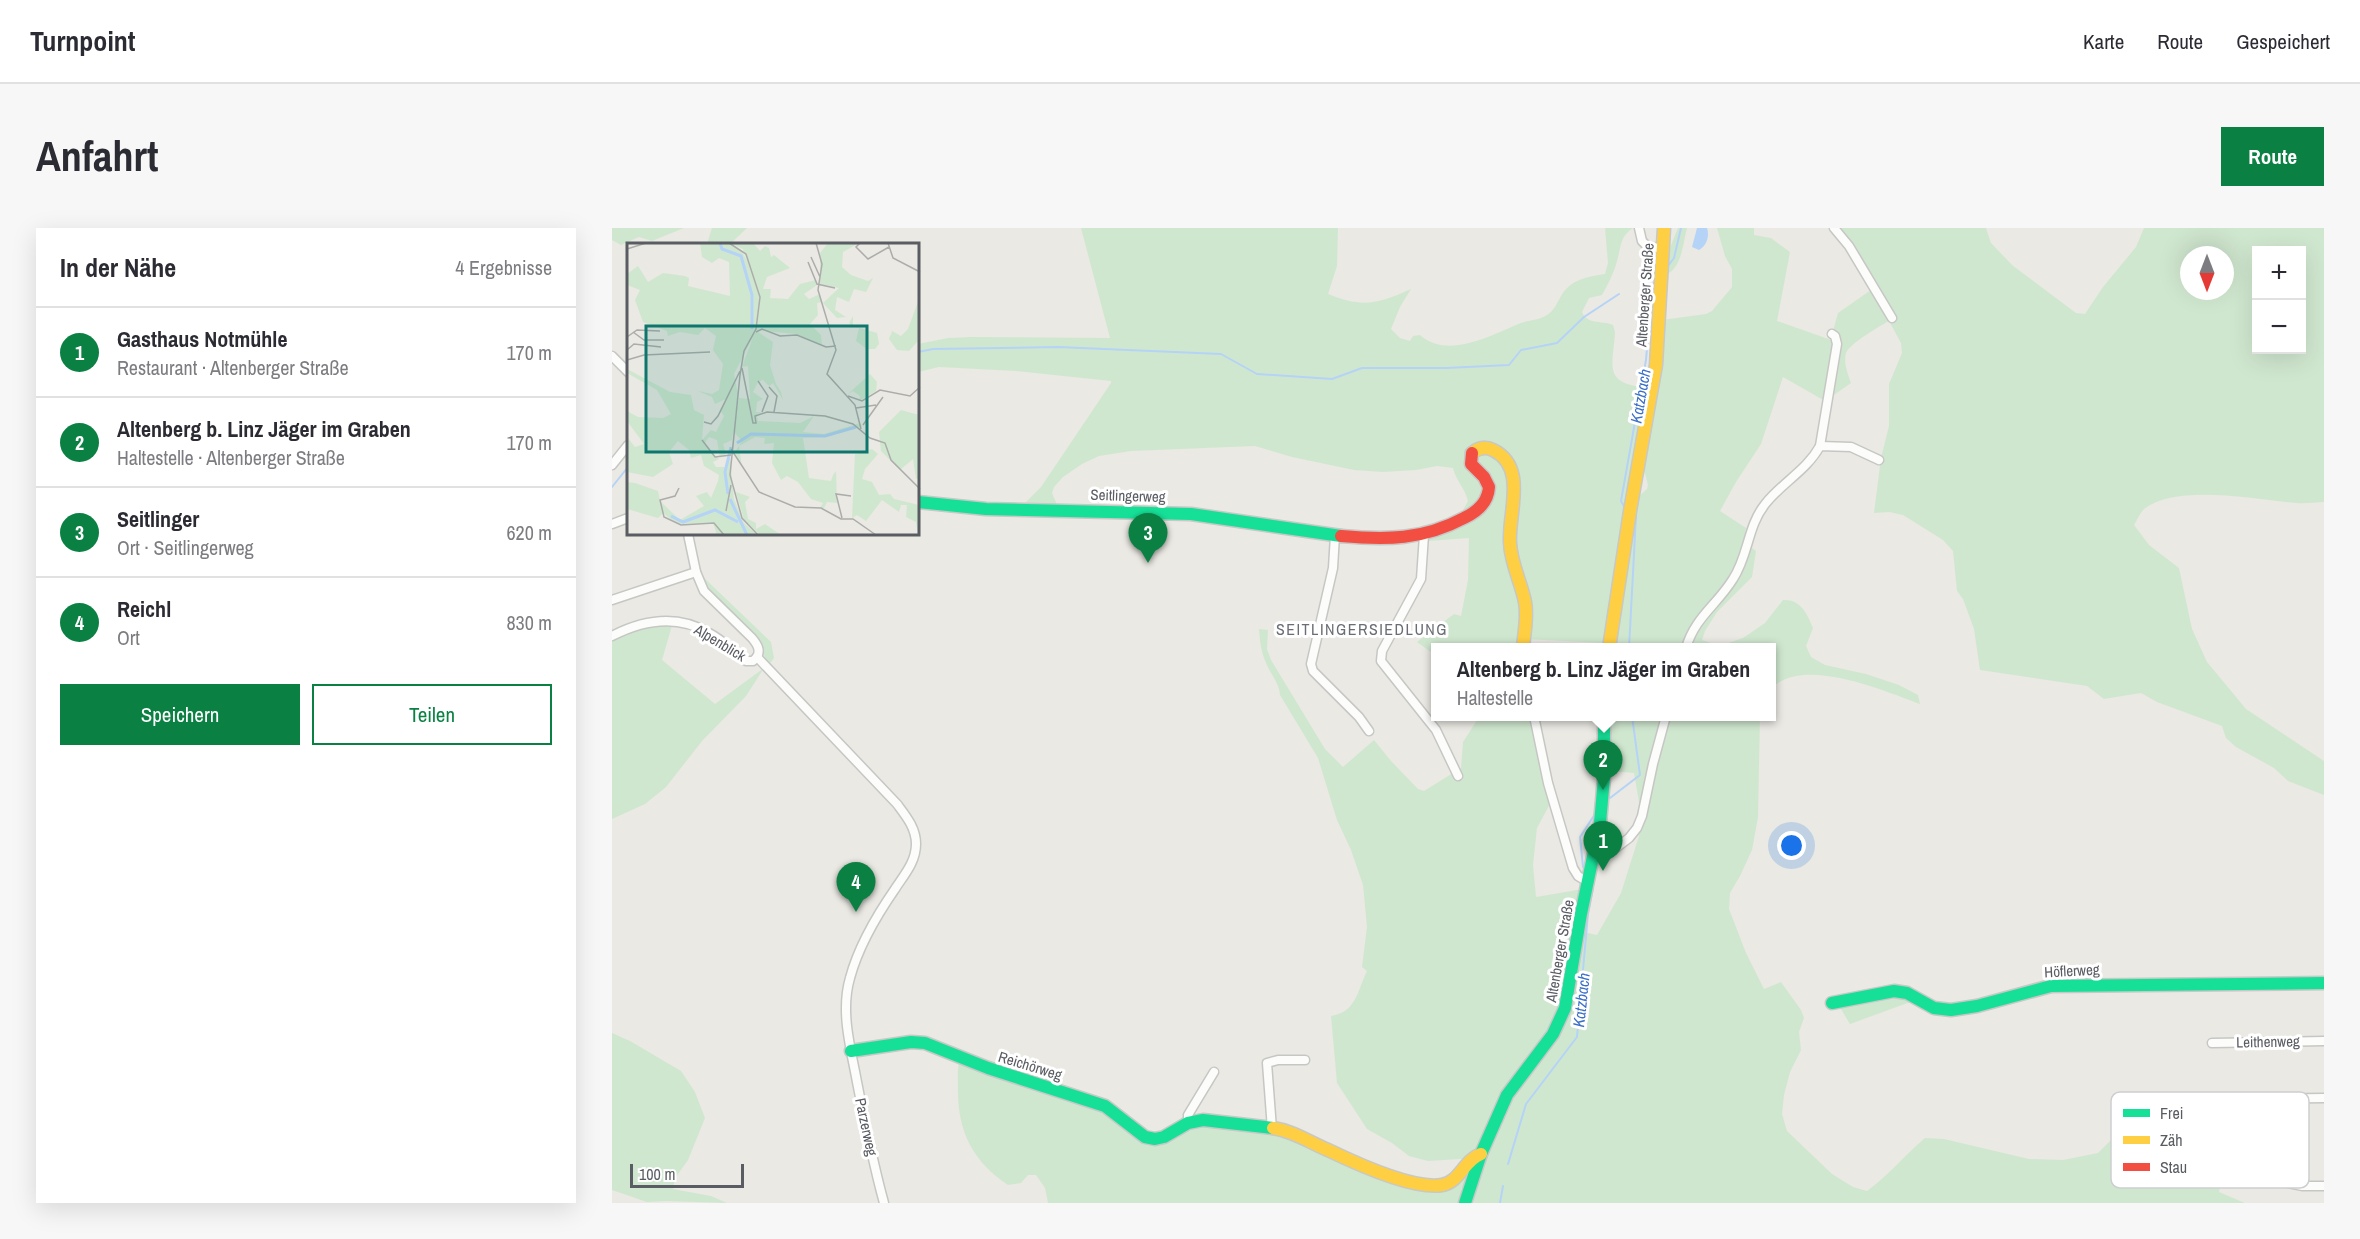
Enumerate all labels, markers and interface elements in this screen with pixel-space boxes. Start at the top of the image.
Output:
text: Turnpoint [30,22,135,60]
text: Karte [2083,27,2124,56]
text: Route [2157,27,2203,56]
text: Gespeichert [2236,27,2330,56]
button: Route [2221,127,2324,186]
text: Anfahrt [36,128,158,184]
street label: Altenberger Straße [1630,242,1659,349]
inset map [627,243,920,536]
north arrow [2180,246,2234,300]
map controls [2252,246,2306,354]
button: + [2252,246,2306,300]
text: In der Nähe [60,250,176,285]
text: 4 Ergebnisse [455,254,552,281]
button: − [2252,300,2306,354]
text: Gasthaus Notmühle [117,324,287,354]
text: 1 [75,339,84,366]
text: 170 m [506,339,552,366]
text: Restaurant · Altenberger Straße [117,354,349,381]
water label: Katzbach [1624,367,1656,425]
text: Altenberg b. Linz Jäger im Graben [117,414,411,444]
text: 2 [75,429,84,456]
text: 170 m [506,429,552,456]
text: Haltestelle · Altenberger Straße [117,444,345,471]
street label: Seitlingerweg [1090,484,1166,507]
text: Seitlinger [117,504,199,534]
pin: 3 [1128,514,1168,563]
text: 3 [75,519,84,546]
text: 620 m [506,519,552,546]
text: Ort · Seitlingerweg [117,534,254,561]
text: Reichl [117,594,171,624]
text: 4 [75,609,84,636]
text: 830 m [506,609,552,636]
street label: Alpenblick [690,618,751,667]
district label: SEITLINGERSIEDLUNG [1276,618,1448,640]
text: Ort [117,624,140,651]
popup [1431,643,1776,721]
text: Altenberg b. Linz Jäger im Graben [1457,654,1750,684]
button: Speichern [60,684,300,745]
button: Teilen [312,684,552,745]
text: Haltestelle [1457,684,1533,711]
pin: 2 [1584,740,1622,790]
pin: 1 [1584,822,1622,871]
your location [1777,831,1806,860]
pin: 4 [836,862,876,912]
street label: Altenberger Straße [1540,898,1579,1005]
street label: Höflerweg [2044,959,2100,982]
water label: Katzbach [1567,972,1595,1028]
street label: Leithenweg [2236,1030,2300,1053]
street label: Reichörweg [996,1046,1065,1085]
legend [2111,1092,2309,1188]
street label: Parzerweg [850,1096,883,1158]
text: Frei [2160,1102,2183,1124]
text: Zäh [2160,1129,2183,1151]
text: Stau [2160,1156,2187,1178]
scale bar [630,1161,744,1188]
text: 100 m [639,1163,675,1185]

